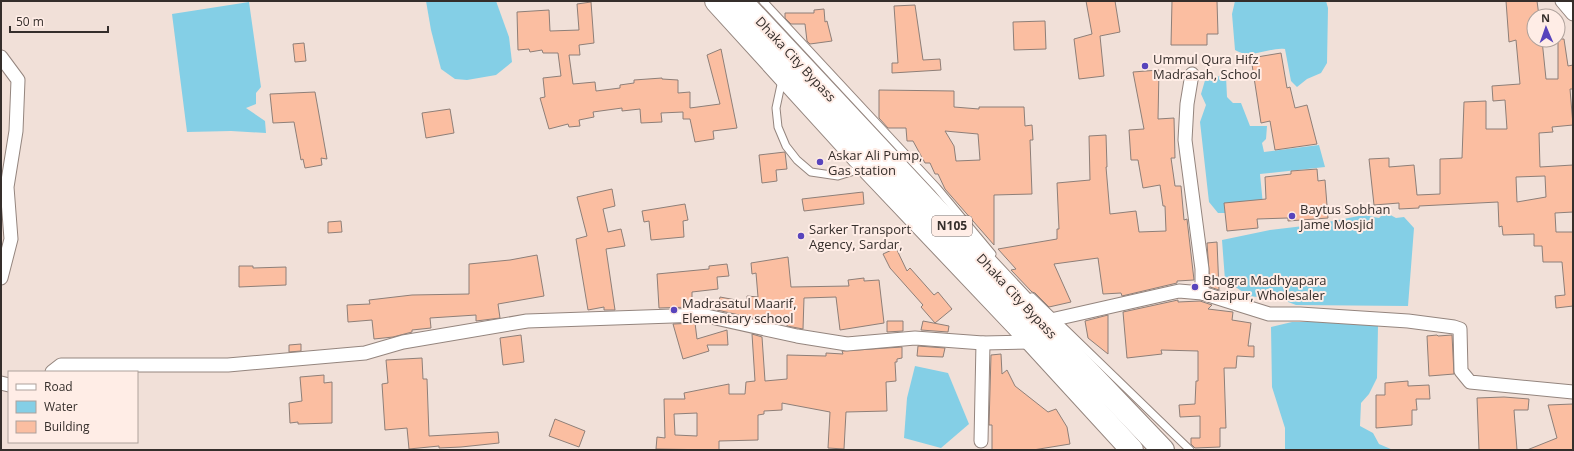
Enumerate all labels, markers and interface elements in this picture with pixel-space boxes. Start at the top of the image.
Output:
scale bar [10,8,108,34]
north arrow [1526,8,1566,48]
text: N [1541,10,1550,25]
street label: Dhaka City Bypass [752,12,840,106]
text: 50 m [16,13,44,30]
place label: Ummul Qura Hifz Madrasah, School [1153,50,1261,83]
marker: Ummul Qura Hifz Madrasah, School [1140,61,1150,71]
place label: Askar Ali Pump, Gas station [828,146,922,179]
marker: Askar Ali Pump, Gas station [815,157,825,167]
place label: Baytus Sobhan Jame Mosjid [1298,200,1390,233]
marker: Baytus Sobhan Jame Mosjid [1287,211,1297,221]
road number: N105 [932,216,972,236]
place label: Sarker Transport Agency, Sardar, [809,220,911,253]
marker: Sarker Transport Agency, Sardar, [796,231,806,241]
street label: Dhaka City Bypass [973,249,1061,343]
place label: Bhogra Madhyapara Gazipur, Wholesaler [1203,271,1326,304]
marker: Bhogra Madhyapara Gazipur, Wholesaler [1190,282,1200,292]
place label: Madrasatul Maarif, Elementary school [682,294,797,327]
marker: Madrasatul Maarif, Elementary school [669,305,679,315]
legend [8,371,138,443]
text: Road [44,378,73,395]
text: Water [44,398,78,415]
text: Building [44,418,90,435]

